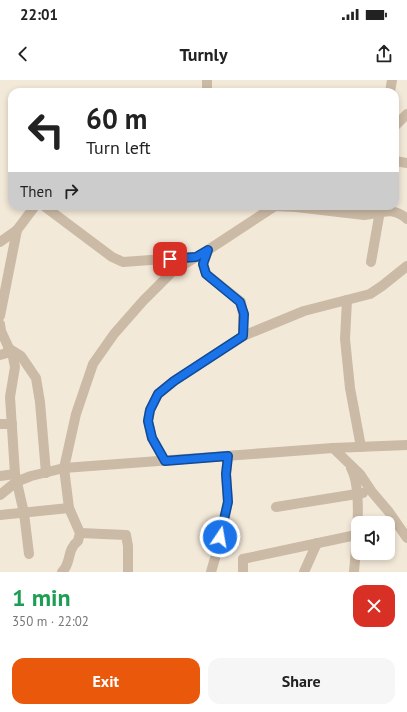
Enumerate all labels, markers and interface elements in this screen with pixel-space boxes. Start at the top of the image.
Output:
text: 22:01 [20,5,58,24]
icon: back [12,43,34,65]
text: Turnly [179,43,228,66]
icon: share [373,43,395,65]
text: 60 m [86,100,147,137]
icon: left [20,104,72,156]
text: Turn left [86,136,151,159]
icon: right [60,180,82,202]
text: Then [20,182,52,201]
pin [153,242,187,276]
icon: arrive [159,248,181,270]
position arrow [199,516,241,558]
map controls [351,516,395,560]
button: sound [351,516,395,560]
text: 1 min [12,582,71,613]
button: close [353,585,395,627]
text: 350 m · 22:02 [12,613,89,630]
button: Exit [12,658,200,704]
button: Share [208,658,395,704]

